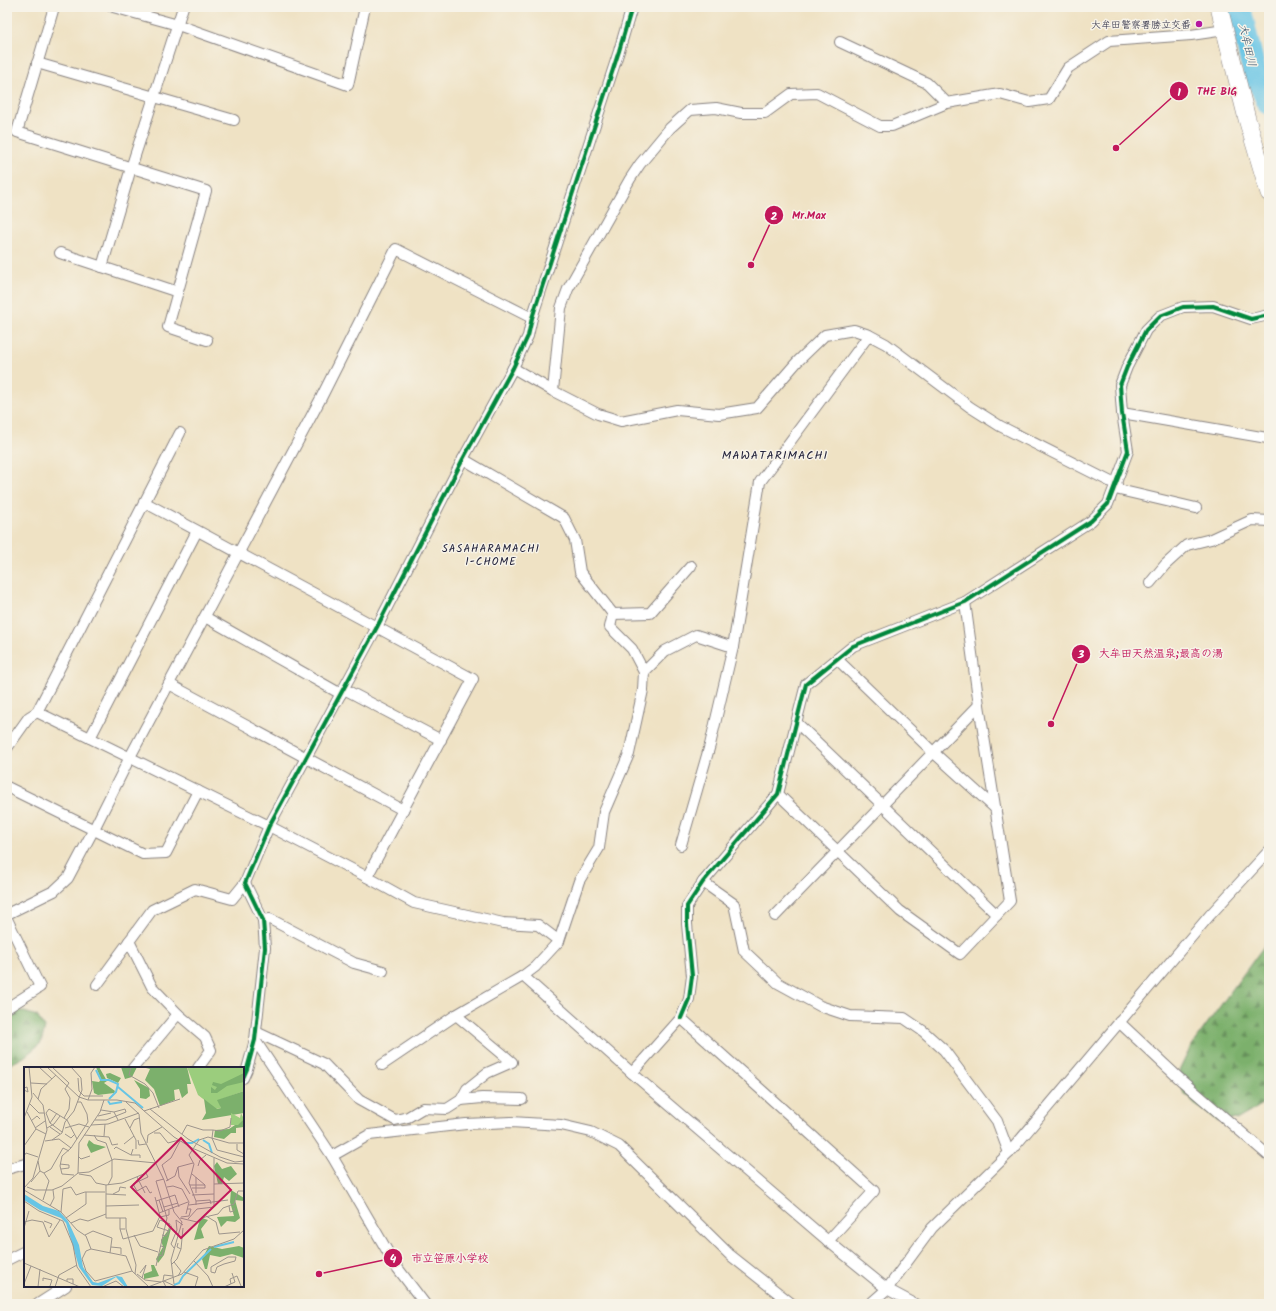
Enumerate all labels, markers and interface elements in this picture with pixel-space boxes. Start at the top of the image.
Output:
place label: 大牟田警察署勝立交番 [1091,17,1191,33]
marker: 大牟田警察署勝立交番 [1194,19,1204,29]
water label: 大牟田川 [1233,22,1261,69]
callout: THE BIG [1169,80,1245,103]
text: 1 [1177,83,1181,102]
text: THE BIG [1197,83,1237,101]
callout: Mr.Max [764,204,834,227]
text: 2 [771,207,778,226]
text: Mr.Max [792,207,827,225]
district label: MAWATARIMACHI [722,446,828,465]
district label: SASAHARAMACHI 1-CHOME [442,540,540,571]
callout: 大牟田天然温泉;最高の湯 [1071,642,1232,665]
text: 3 [1077,645,1085,664]
text: 大牟田天然温泉;最高の湯 [1099,645,1223,663]
inset map [24,1067,244,1287]
callout: 市立笹原小学校 [383,1246,496,1269]
text: 4 [390,1249,397,1268]
text: 市立笹原小学校 [412,1250,489,1268]

